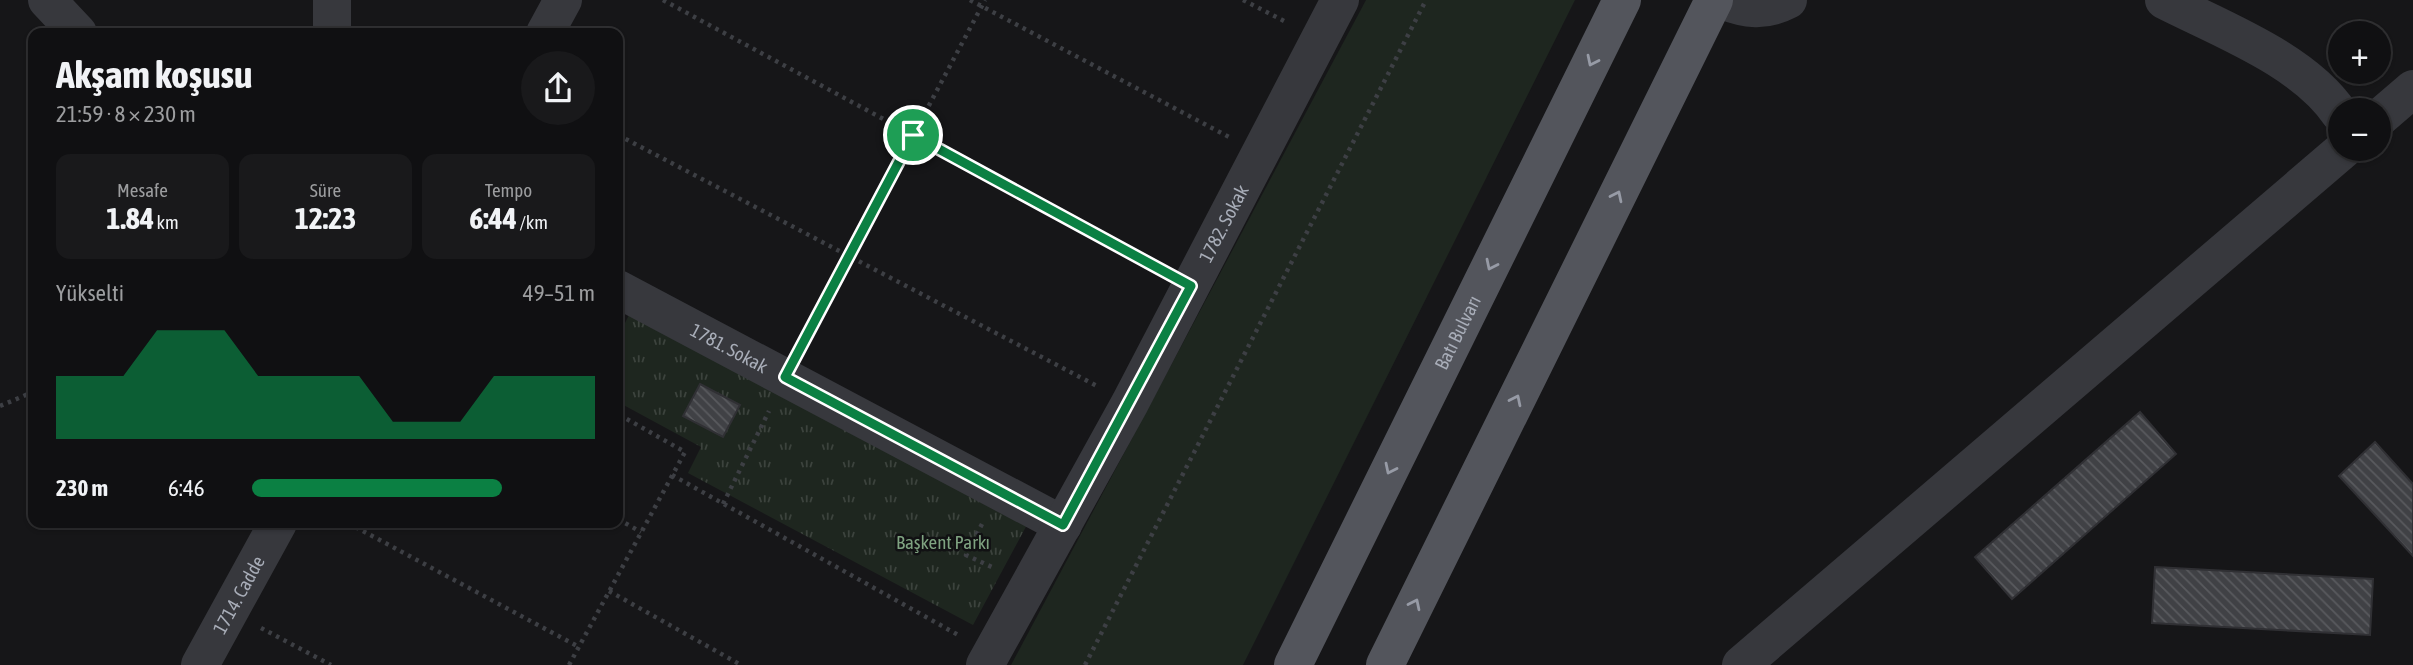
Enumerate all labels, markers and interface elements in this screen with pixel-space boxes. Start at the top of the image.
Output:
map controls [2328,21,2391,161]
button: + [2328,21,2391,84]
button: share [521,51,595,125]
text: Akşam koşusu [56,53,252,96]
one-way arrow [1587,54,1601,66]
button: − [2328,98,2391,161]
text: 21:59 · 8 × 230 m [56,101,196,127]
pin [883,105,943,165]
icon: arrive [894,116,932,154]
text: Mesafe [117,179,168,201]
text: Süre [310,179,341,201]
text: Tempo [485,179,532,201]
street label: 1782. Sokak [1194,180,1253,266]
one-way arrow [1609,191,1623,203]
text: 1.84 [106,201,154,235]
text: 12:23 [295,201,356,235]
text: 6:44 [469,201,517,235]
text: km [154,211,179,233]
text: /km [517,211,548,233]
one-way arrow [1486,258,1500,270]
text: Yükselti [56,280,124,306]
text: 49–51 m [523,280,595,306]
street label: Batı Bulvarı [1430,292,1485,373]
street label: 1781. Sokak [687,319,772,378]
one-way arrow [1508,395,1522,407]
one-way arrow [1385,462,1399,474]
text: 230 m [56,475,108,501]
text: 6:46 [168,475,205,501]
park label: Başkent Parkı [896,531,990,553]
street label: 1714. Cadde [208,552,269,638]
one-way arrow [1407,599,1421,611]

